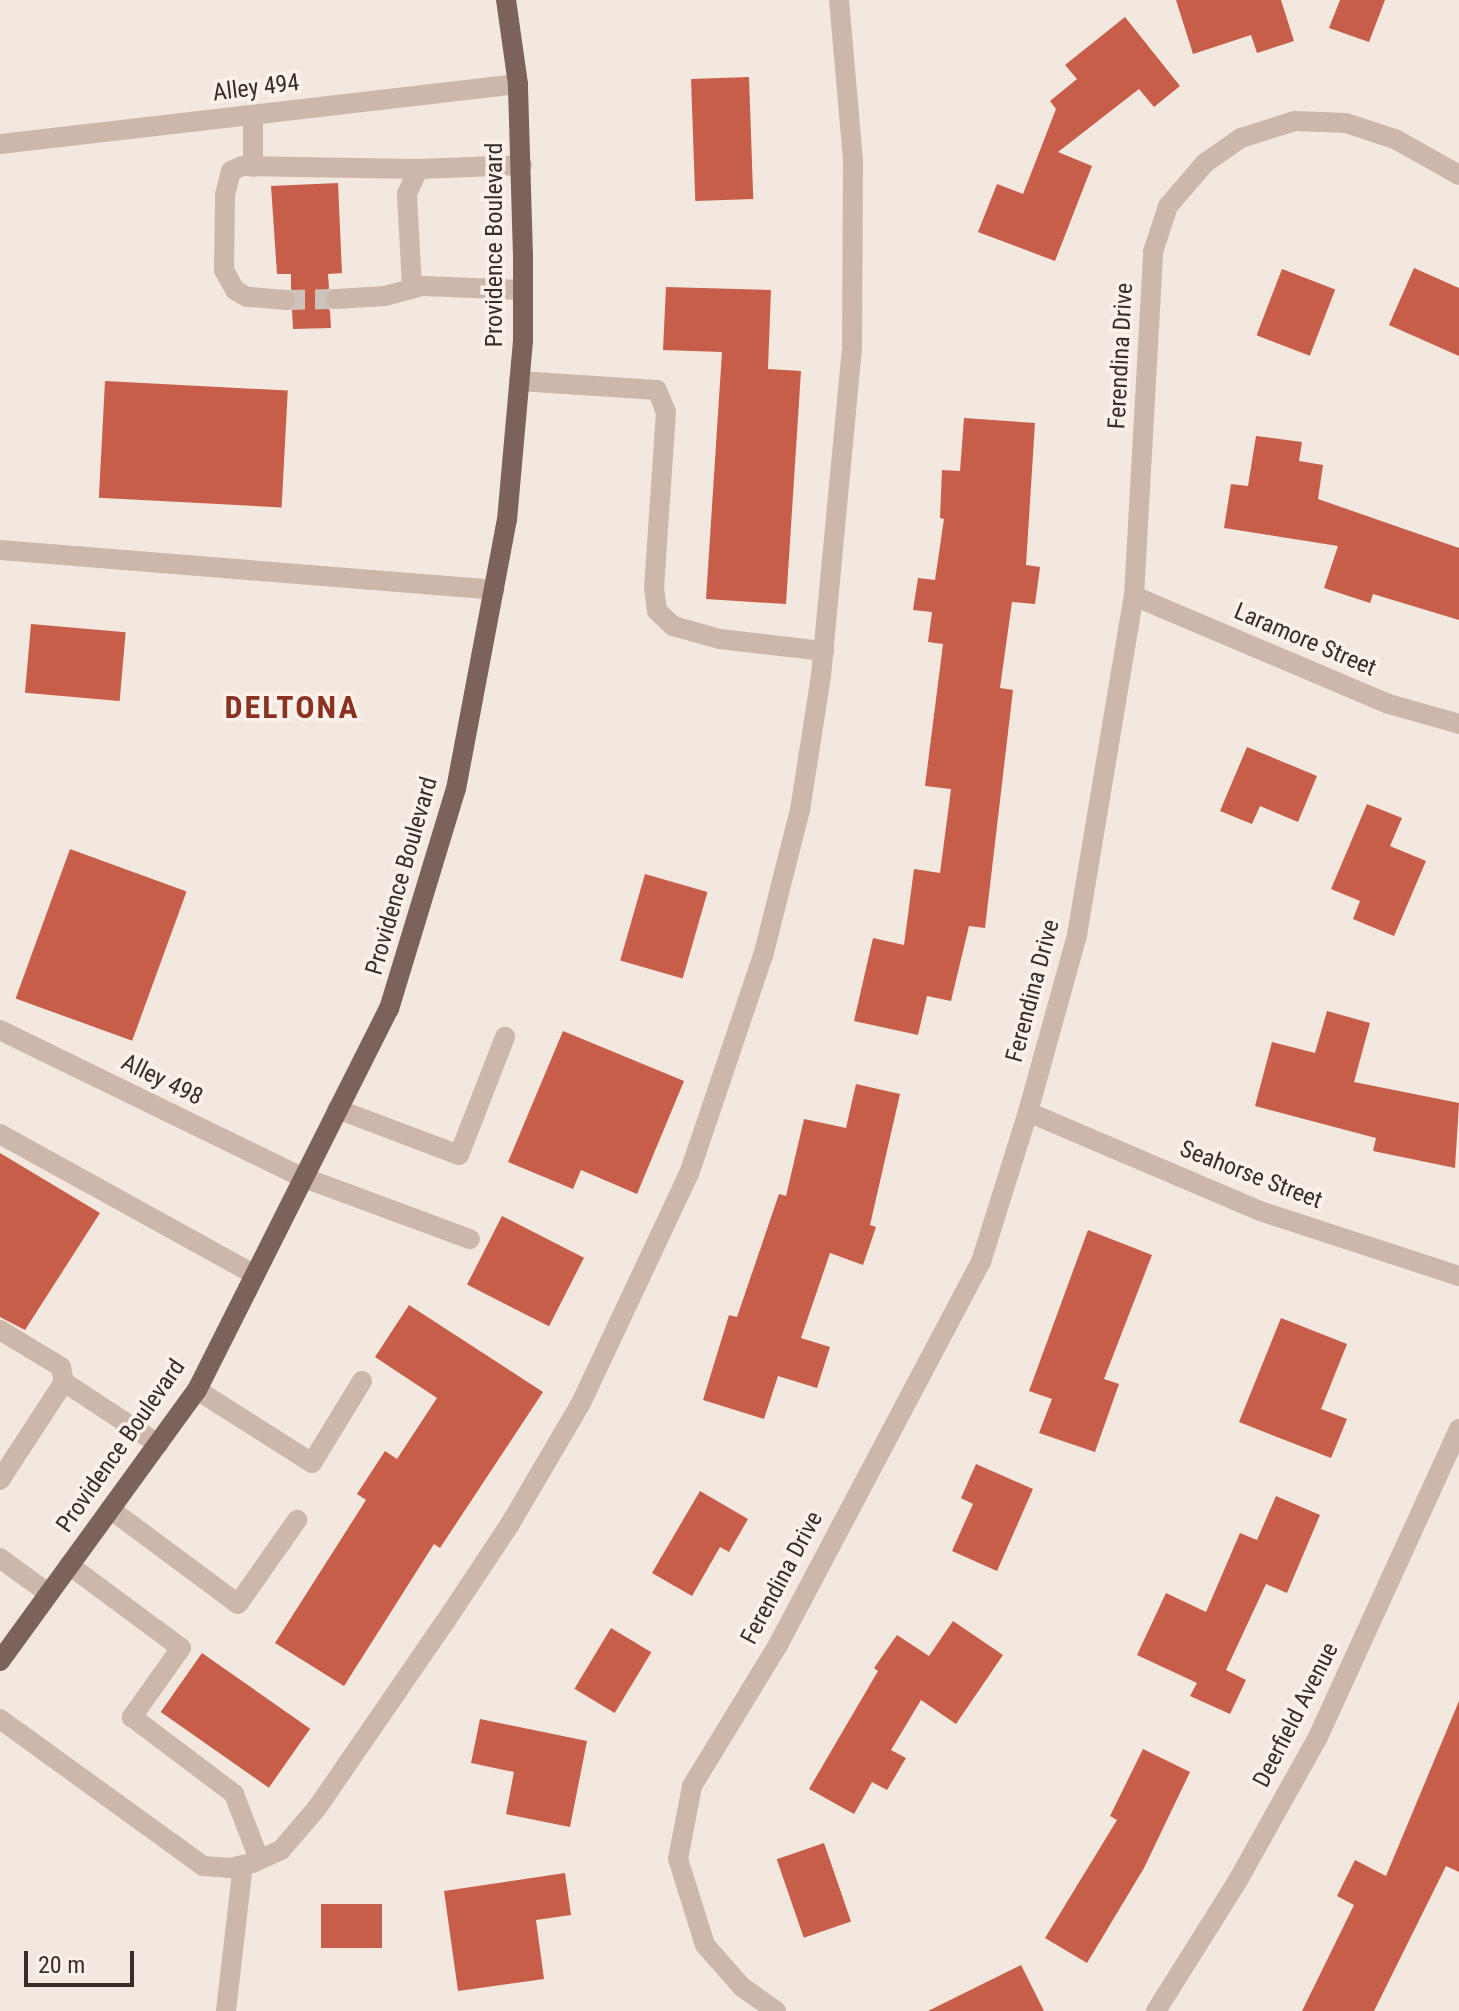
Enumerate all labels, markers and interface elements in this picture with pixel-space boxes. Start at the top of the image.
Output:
street label: Alley 494 [211,68,301,108]
street label: Providence Boulevard [481,143,509,347]
street label: Ferendina Drive [1103,282,1139,430]
street label: Laramore Street [1230,597,1380,683]
district label: DELTONA [224,688,360,726]
street label: Providence Boulevard [360,774,444,978]
street label: Ferendina Drive [1000,917,1066,1065]
street label: Alley 498 [117,1048,207,1112]
street label: Seahorse Street [1176,1135,1326,1215]
street label: Providence Boulevard [51,1354,191,1538]
street label: Ferendina Drive [735,1507,829,1649]
street label: Deerfield Avenue [1247,1638,1345,1792]
scale bar [28,1935,138,1985]
text: 20 m [38,1951,85,1979]

